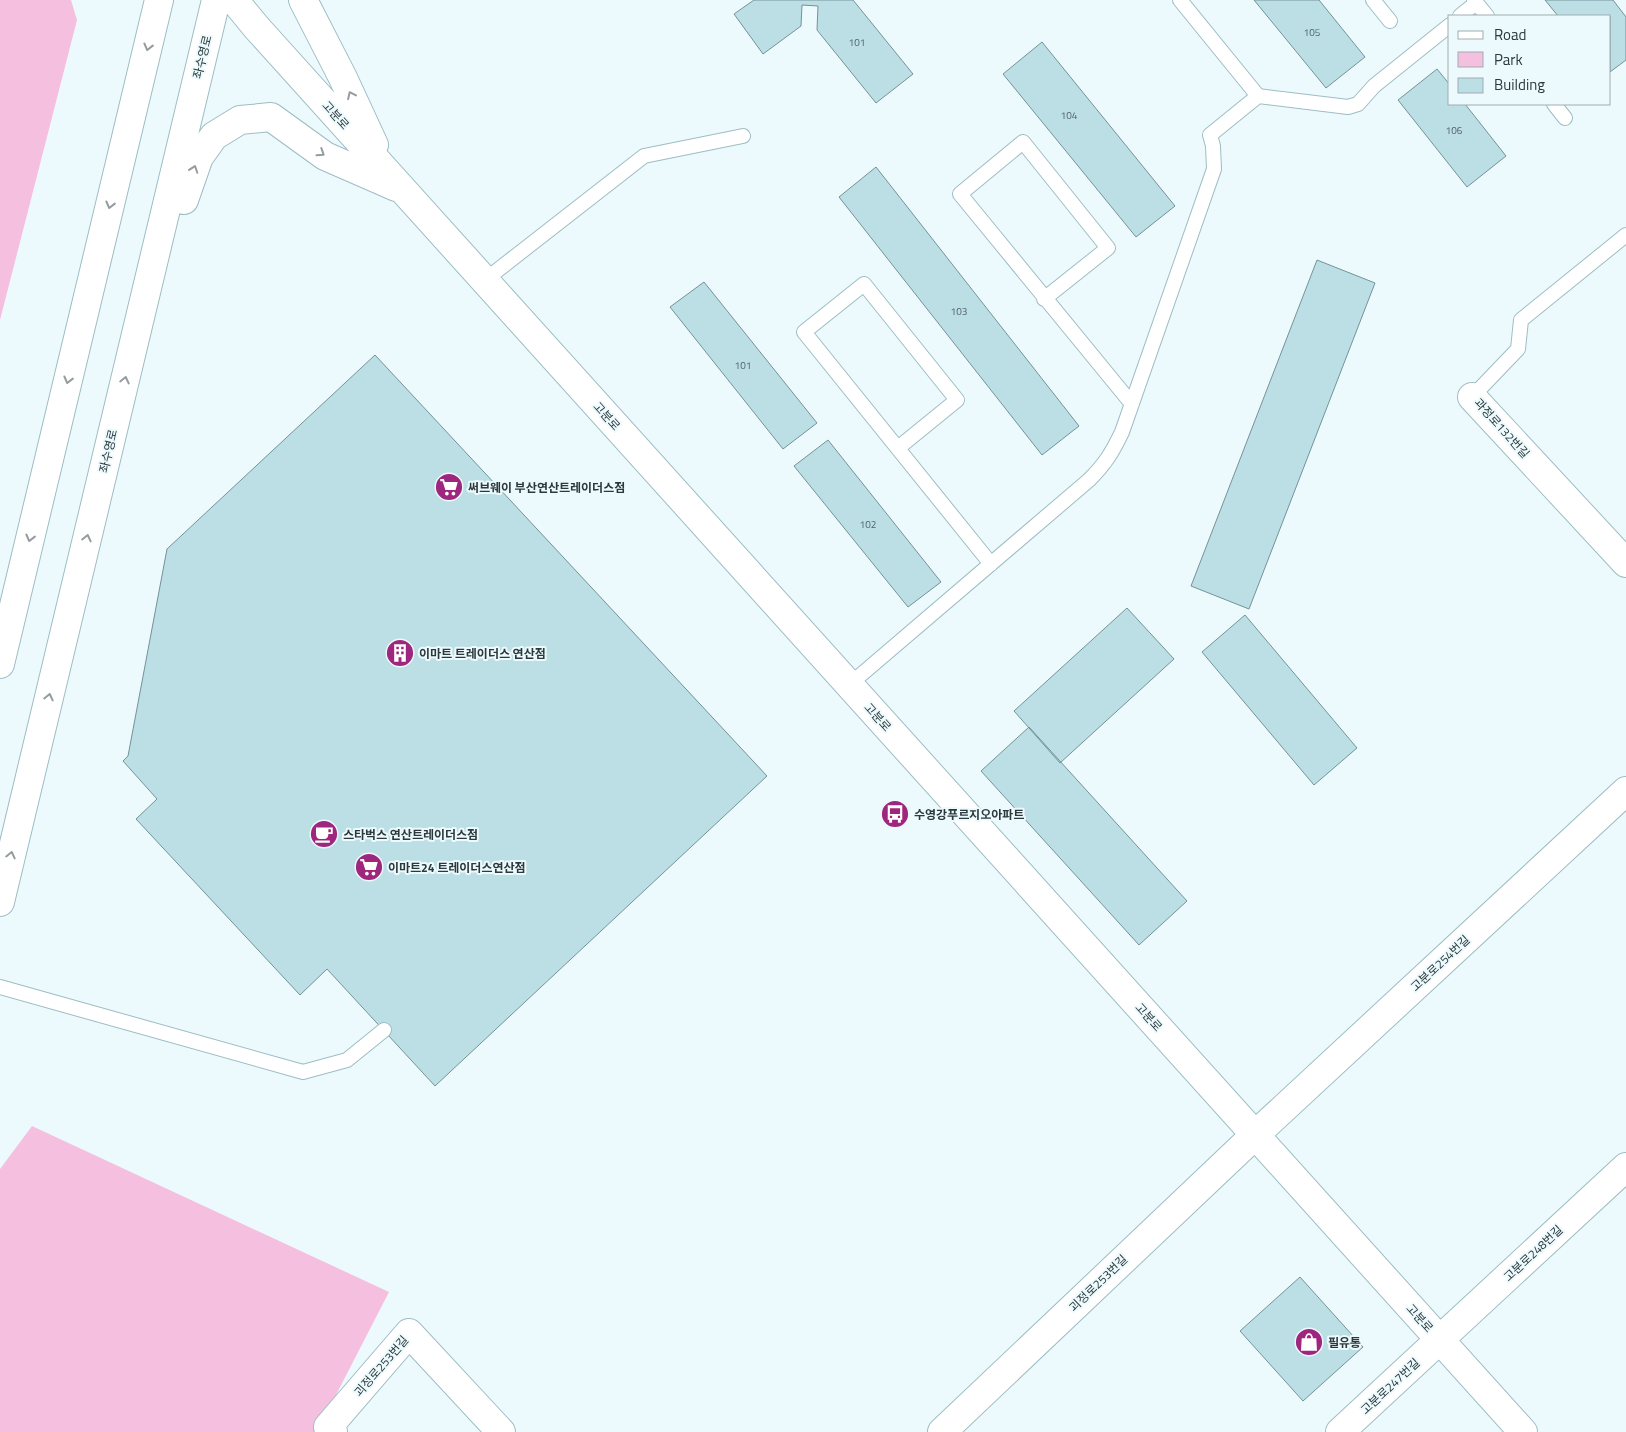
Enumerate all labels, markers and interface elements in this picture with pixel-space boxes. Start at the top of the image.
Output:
legend [1448,15,1611,105]
text: Road [1494,23,1526,46]
house number: 105 [1304,25,1321,40]
street label: 좌수영로 [187,33,217,81]
house number: 101 [849,35,865,50]
one-way arrow [143,43,154,52]
text: Park [1494,48,1523,71]
text: Building [1494,73,1545,96]
one-way arrow [347,91,358,100]
street label: 고분로 [318,96,354,134]
house number: 104 [1061,108,1078,123]
house number: 106 [1446,123,1463,138]
one-way arrow [315,147,325,156]
one-way arrow [189,166,199,174]
one-way arrow [105,201,116,210]
house number: 103 [951,304,967,319]
house number: 101 [735,358,751,373]
one-way arrow [63,376,74,385]
one-way arrow [119,376,130,385]
street label: 과정로132번길 [1470,394,1534,462]
street label: 고분로 [589,397,625,435]
street label: 좌수영로 [94,427,122,475]
supermarket icon: 써브웨이 부산연산트레이더스점 [434,472,464,502]
place label: 써브웨이 부산연산트레이더스점 [468,478,625,497]
house number: 102 [860,517,876,532]
one-way arrow [25,534,36,543]
one-way arrow [81,534,92,543]
building icon: 이마트 트레이더스 연산점 [385,638,415,668]
place label: 이마트 트레이더스 연산점 [419,644,546,663]
one-way arrow [43,692,54,701]
street label: 고분로 [860,698,896,736]
bus stop icon: 수영강푸르지오아파트 [880,799,910,829]
place label: 수영강푸르지오아파트 [914,805,1024,824]
cafe icon: 스타벅스 연산트레이더스점 [309,819,339,849]
place label: 스타벅스 연산트레이더스점 [343,825,478,844]
one-way arrow [5,850,16,859]
supermarket icon: 이마트24 트레이더스연산점 [354,852,384,882]
place label: 이마트24 트레이더스연산점 [388,858,526,877]
street label: 고분로254번길 [1406,930,1474,996]
street label: 고분로 [1131,998,1167,1036]
street label: 고분로248번길 [1499,1220,1567,1286]
street label: 괴정로253번길 [1064,1250,1132,1316]
street label: 고분로 [1402,1299,1438,1337]
shop icon: 필유통 [1294,1327,1324,1357]
street label: 괴정로253번길 [349,1331,413,1401]
place label: 필유통 [1328,1333,1361,1352]
street label: 고분로247번길 [1356,1353,1424,1419]

